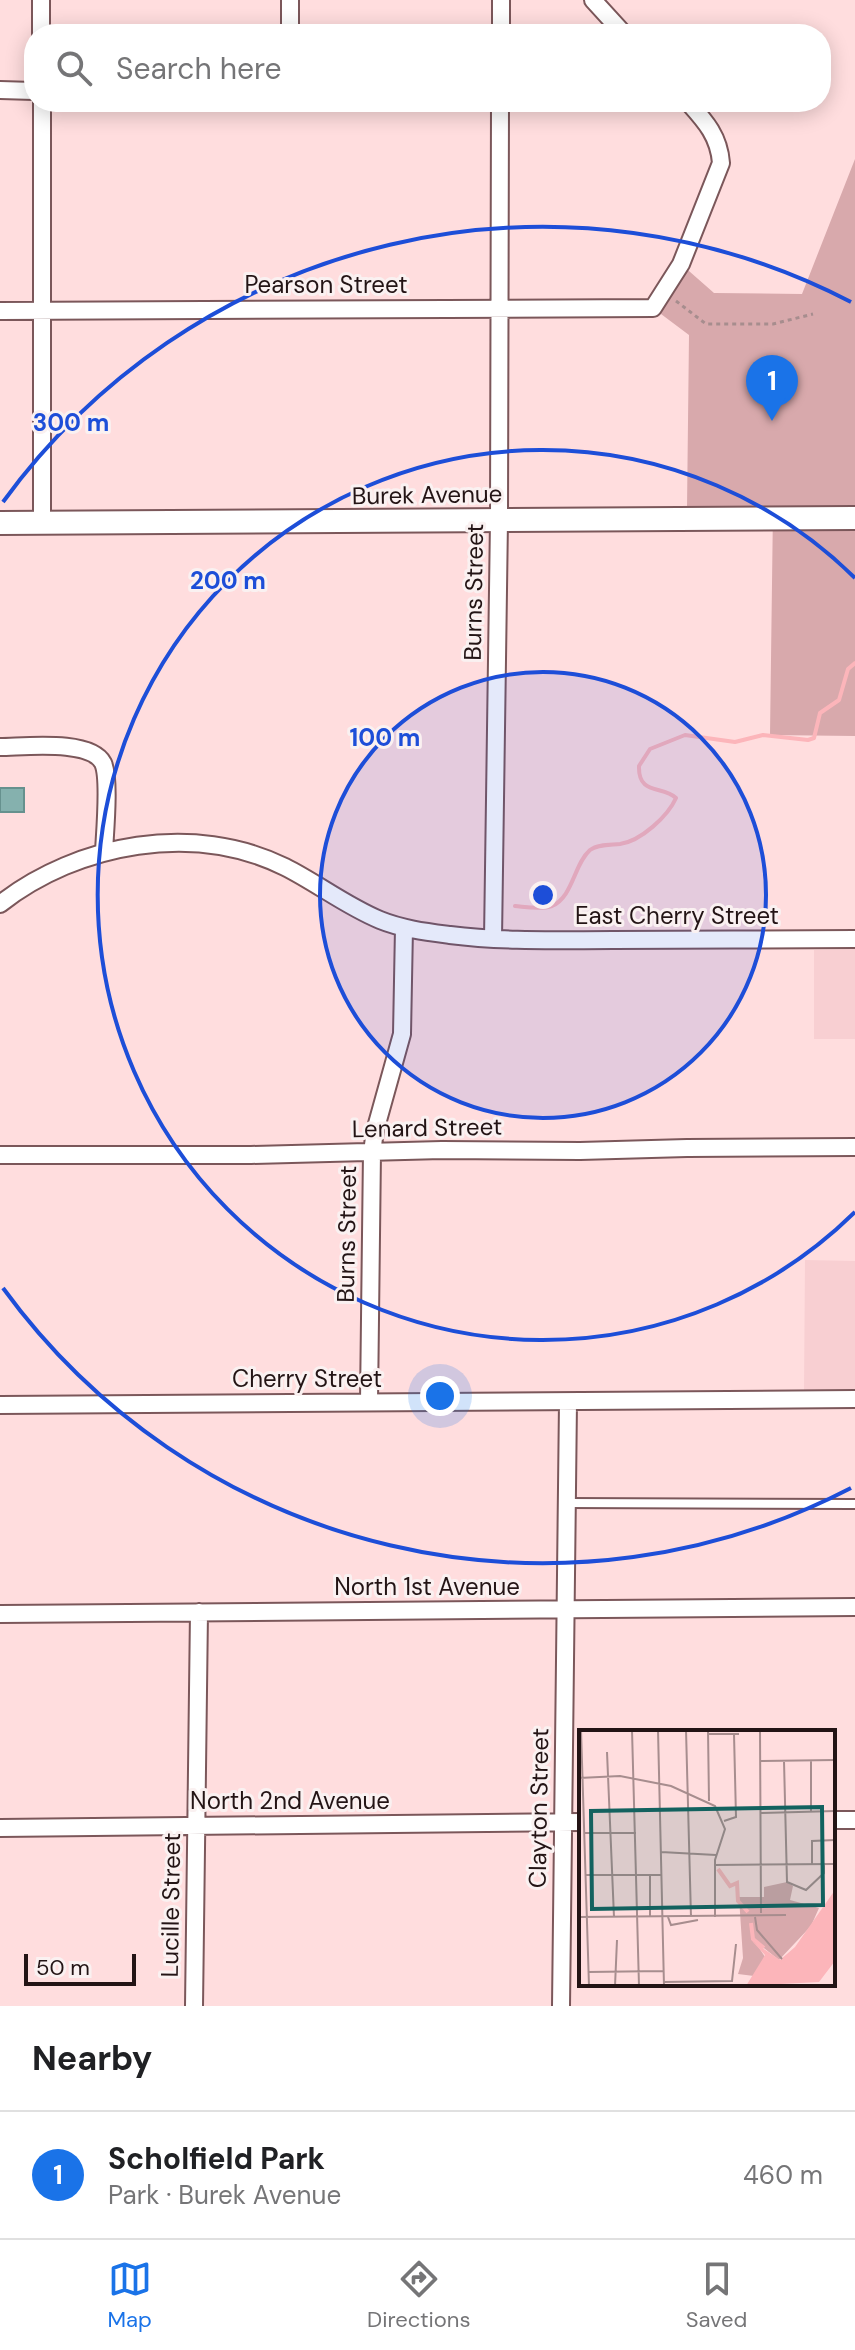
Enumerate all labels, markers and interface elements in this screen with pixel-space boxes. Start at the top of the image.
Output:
search box [24,24,831,112]
icon: search [52,46,96,90]
text: Search here [116,49,282,88]
street label: Pearson Street [244,269,408,300]
pin: 1 [746,355,798,421]
text: 300 m [33,407,109,438]
street label: Burek Avenue [352,478,502,511]
street label: Burns Street [457,523,490,661]
text: 200 m [190,565,266,596]
text: 100 m [350,722,420,753]
centre of rings [529,881,557,909]
street label: East Cherry Street [575,900,779,931]
street label: Lenard Street [351,1111,502,1144]
street label: Burns Street [330,1165,363,1303]
street label: Cherry Street [232,1363,382,1394]
your location [420,1376,460,1416]
street label: North 1st Avenue [334,1571,520,1602]
street label: Clayton Street [522,1728,555,1888]
inset map [579,1730,835,1986]
street label: North 2nd Avenue [190,1785,390,1816]
street label: Lucille Street [154,1832,187,1978]
scale bar [24,1950,136,1986]
text: 50 m [36,1953,90,1982]
text: Nearby [32,2036,152,2081]
text: Scholfield Park [108,2139,325,2178]
text: 1 [53,2158,63,2192]
text: 460 m [743,2158,823,2192]
text: Park · Burek Avenue [108,2178,341,2212]
tab: Map [108,2257,152,2334]
tab: Directions [367,2257,471,2334]
tab: Saved [686,2257,747,2334]

